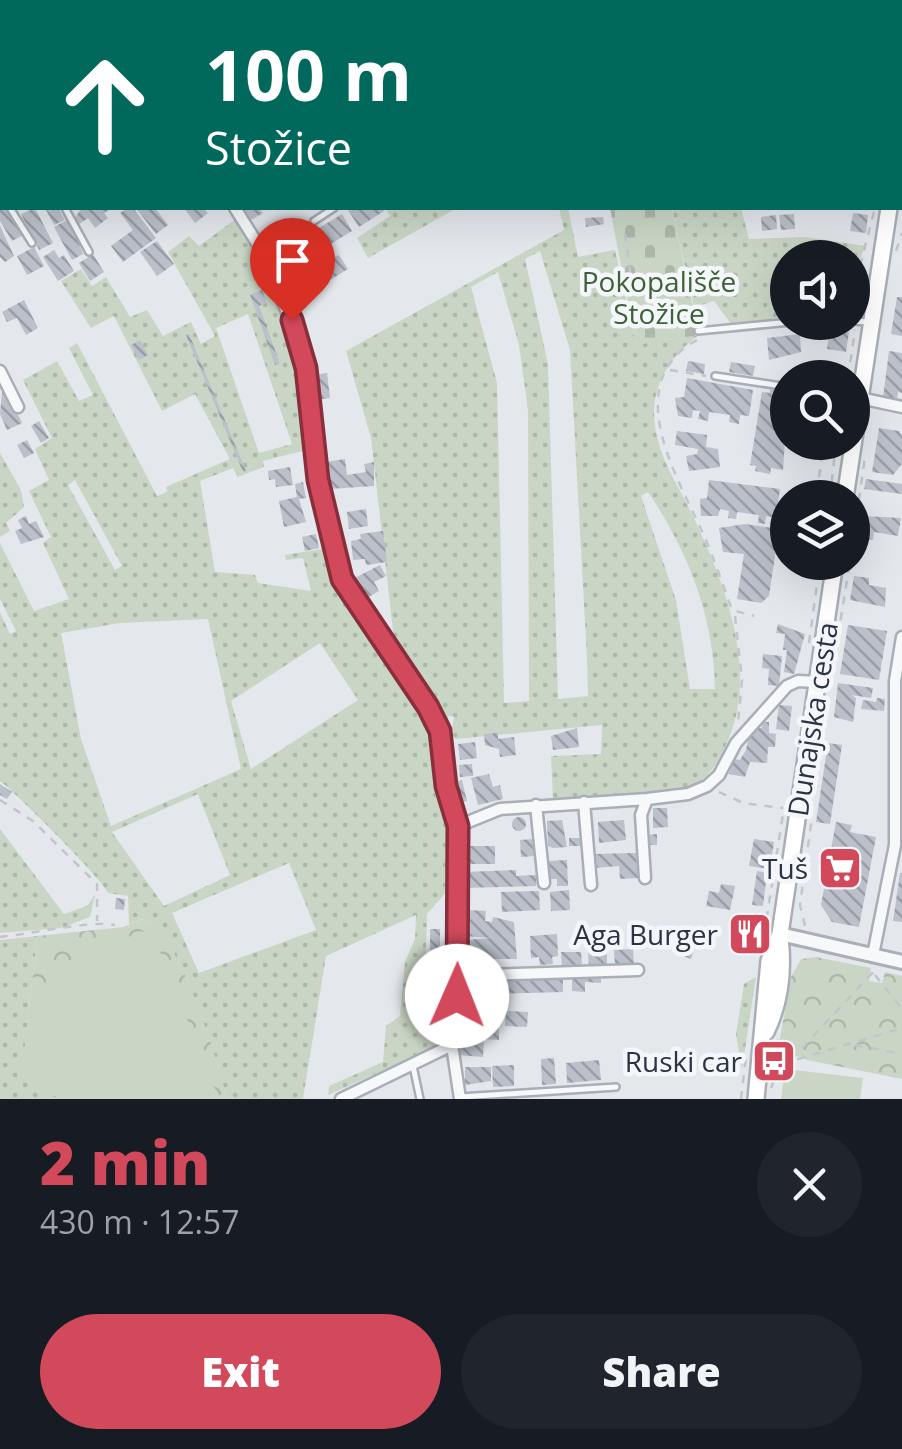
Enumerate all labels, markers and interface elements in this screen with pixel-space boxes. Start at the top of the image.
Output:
text: 100 m [205,26,412,122]
icon: ahead [40,40,170,170]
text: Stožice [205,117,352,178]
pin [250,218,335,321]
icon: arrive [265,233,320,288]
map controls [770,240,870,580]
button: sound [770,240,870,340]
park label: Pokopališče Stožice [582,262,736,332]
button: search [770,360,870,460]
button: layers [770,480,870,580]
street label: Dunajska cesta [778,619,846,819]
supermarket icon: Tuš [817,845,863,891]
place label: Tuš [762,849,808,887]
restaurant icon: Aga Burger [727,911,773,957]
place label: Aga Burger [573,915,719,953]
position arrow [405,944,509,1048]
bus stop icon: Ruski car [751,1038,797,1084]
place label: Ruski car [625,1042,743,1080]
text: 2 min [40,1121,210,1203]
button: close [757,1132,862,1237]
text: 430 m · 12:57 [40,1200,239,1243]
button: Exit [40,1314,441,1429]
button: Share [461,1314,862,1429]

